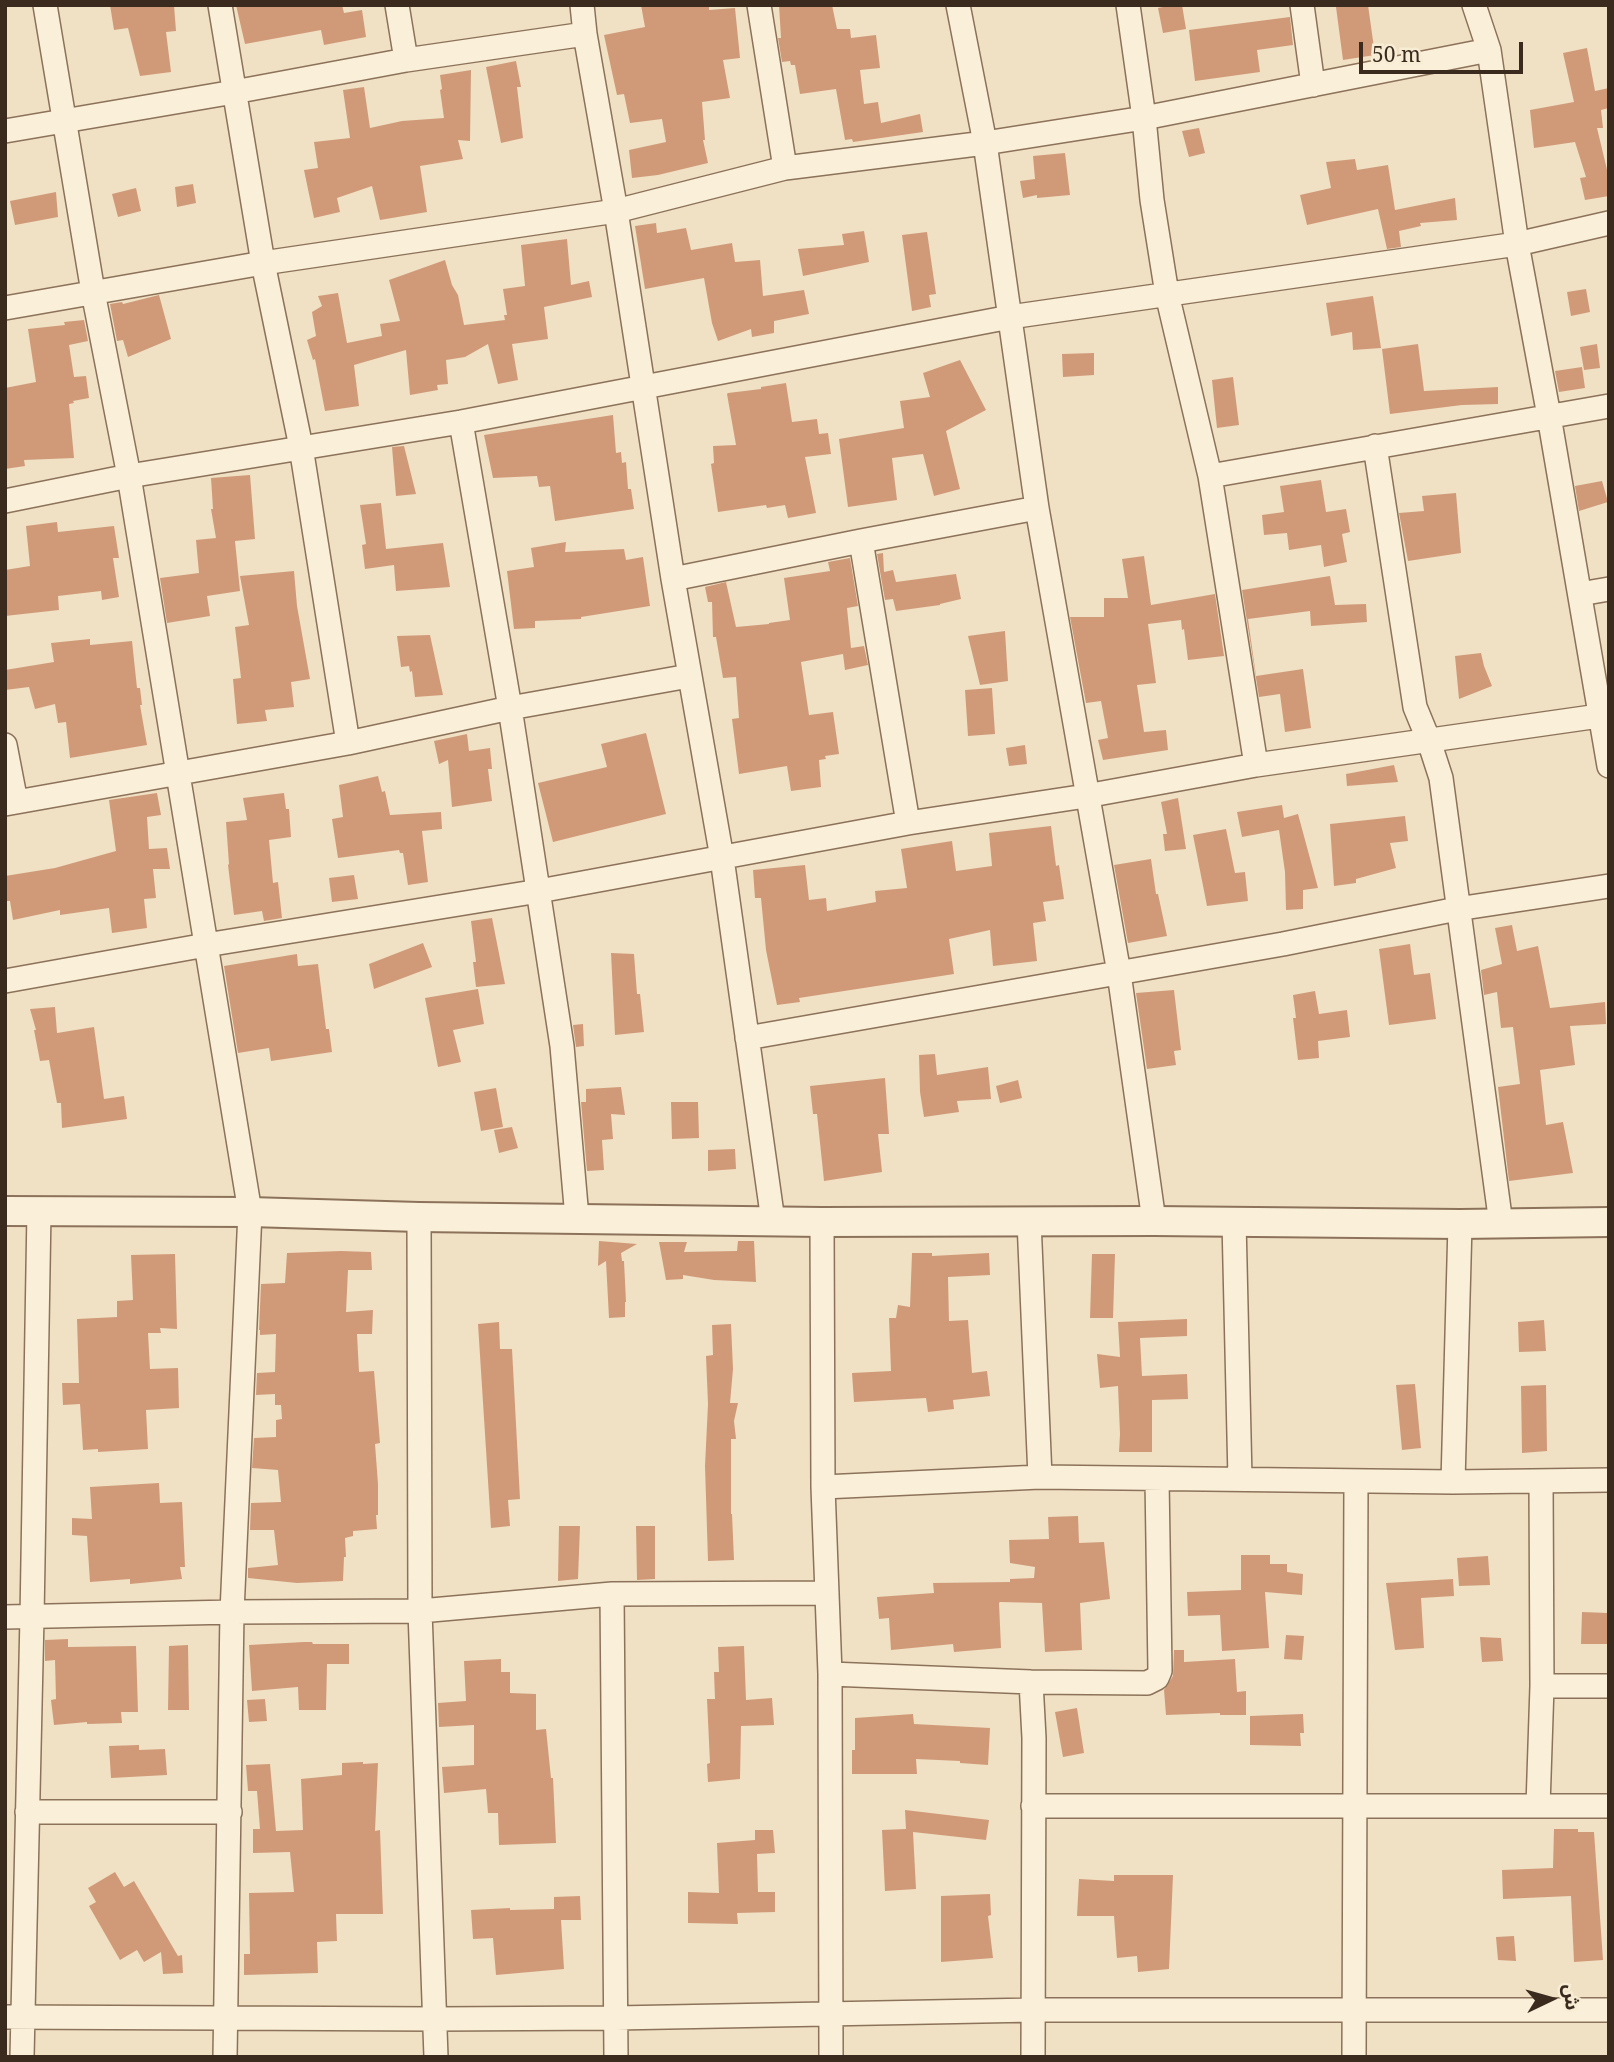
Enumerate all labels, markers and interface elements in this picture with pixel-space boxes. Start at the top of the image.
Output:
scale bar [1362,28,1526,72]
text: 50 m [1372,40,1421,68]
north arrow [1516,1964,1586,2034]
text: ش [1558,1983,1586,2011]

